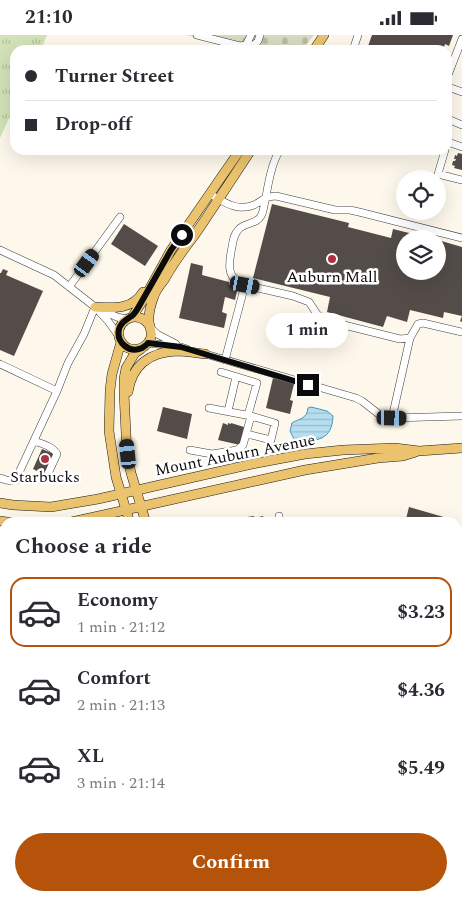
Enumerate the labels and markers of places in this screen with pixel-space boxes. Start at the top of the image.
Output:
marker: Auburn Mall [326,253,338,265]
place label: Auburn Mall [287,265,377,289]
marker: Starbucks [39,453,51,465]
place label: Starbucks [10,465,80,489]

